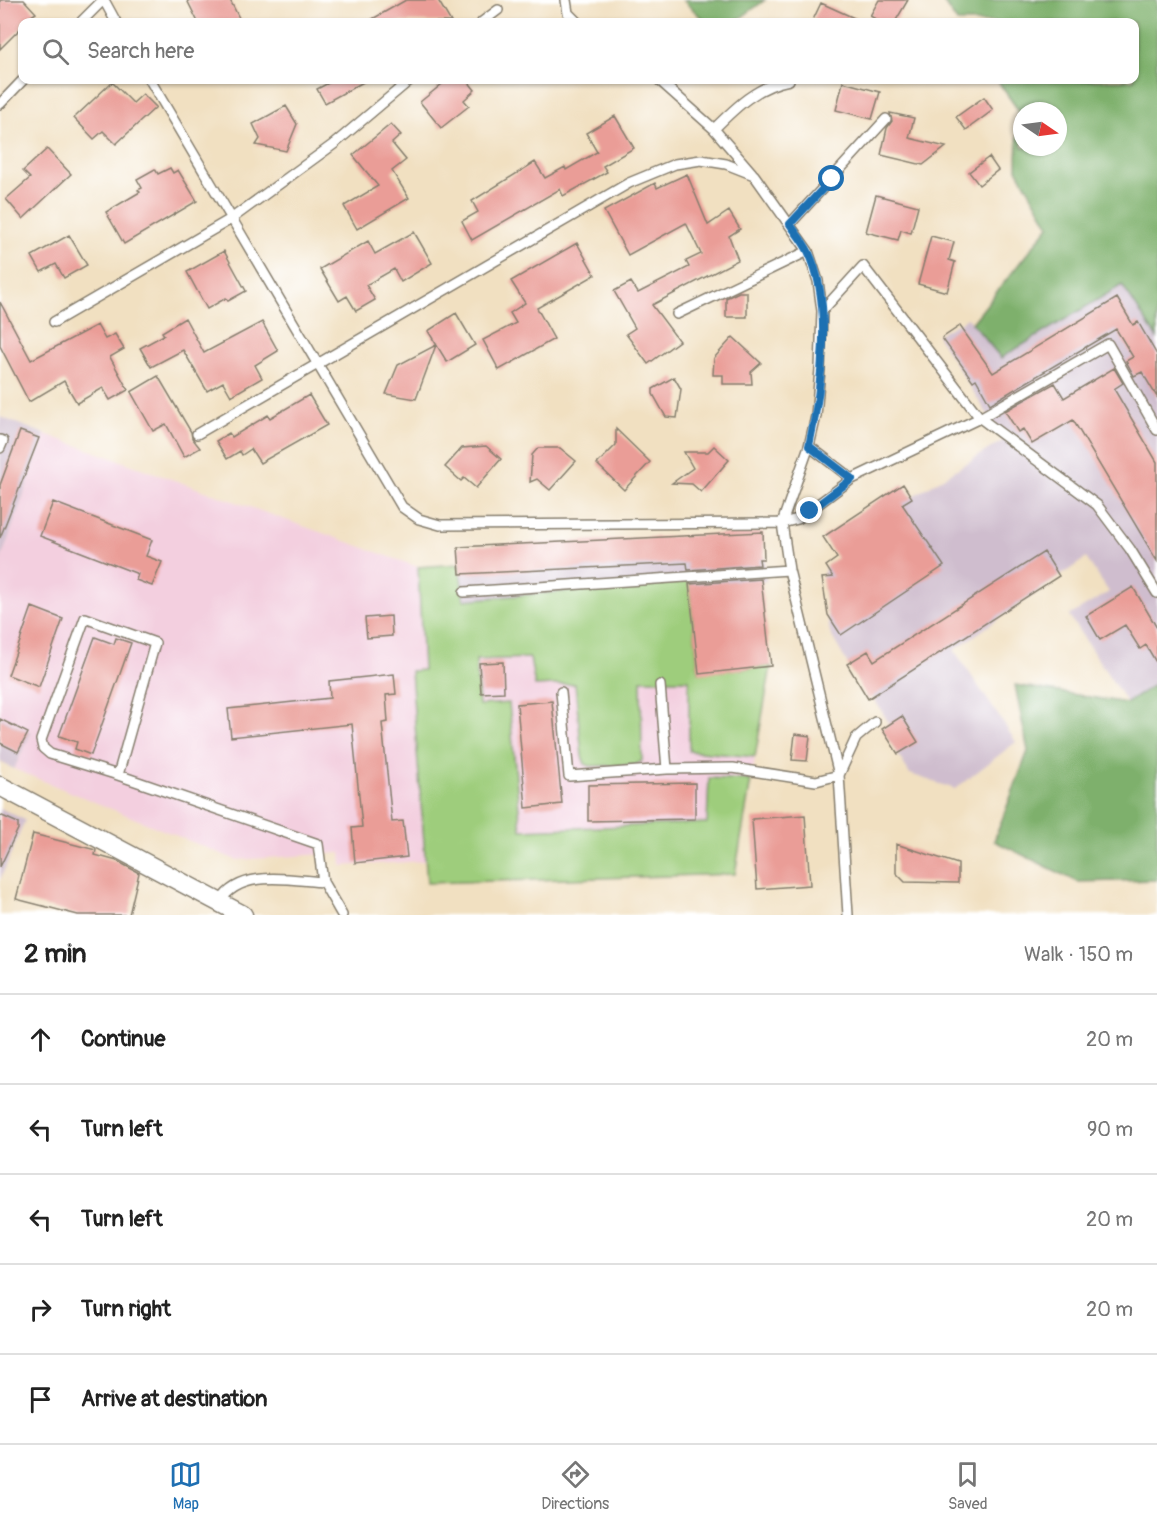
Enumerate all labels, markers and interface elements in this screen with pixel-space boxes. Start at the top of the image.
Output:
search box [18,18,1139,84]
icon: search [39,35,72,68]
text: Search here [87,37,194,65]
north arrow [1013,102,1067,156]
route start [818,165,844,191]
route end [796,497,822,523]
text: 2 min [24,938,86,970]
text: Walk · 150 m [1024,942,1133,967]
icon: ahead [24,1023,57,1056]
text: Continue [81,1025,165,1053]
text: 20 m [1086,1027,1133,1052]
icon: left [24,1113,57,1146]
text: Turn left [81,1115,163,1143]
text: 90 m [1087,1117,1133,1142]
icon: left [24,1203,57,1236]
text: Turn left [81,1205,163,1233]
text: 20 m [1086,1207,1133,1232]
icon: right [24,1293,57,1326]
text: Turn right [81,1295,171,1323]
text: 20 m [1086,1297,1133,1322]
icon: arrive [24,1383,57,1416]
text: Arrive at destination [81,1385,267,1413]
tab: Map [169,1458,202,1514]
tab: Directions [541,1458,609,1514]
tab: Saved [948,1458,988,1514]

